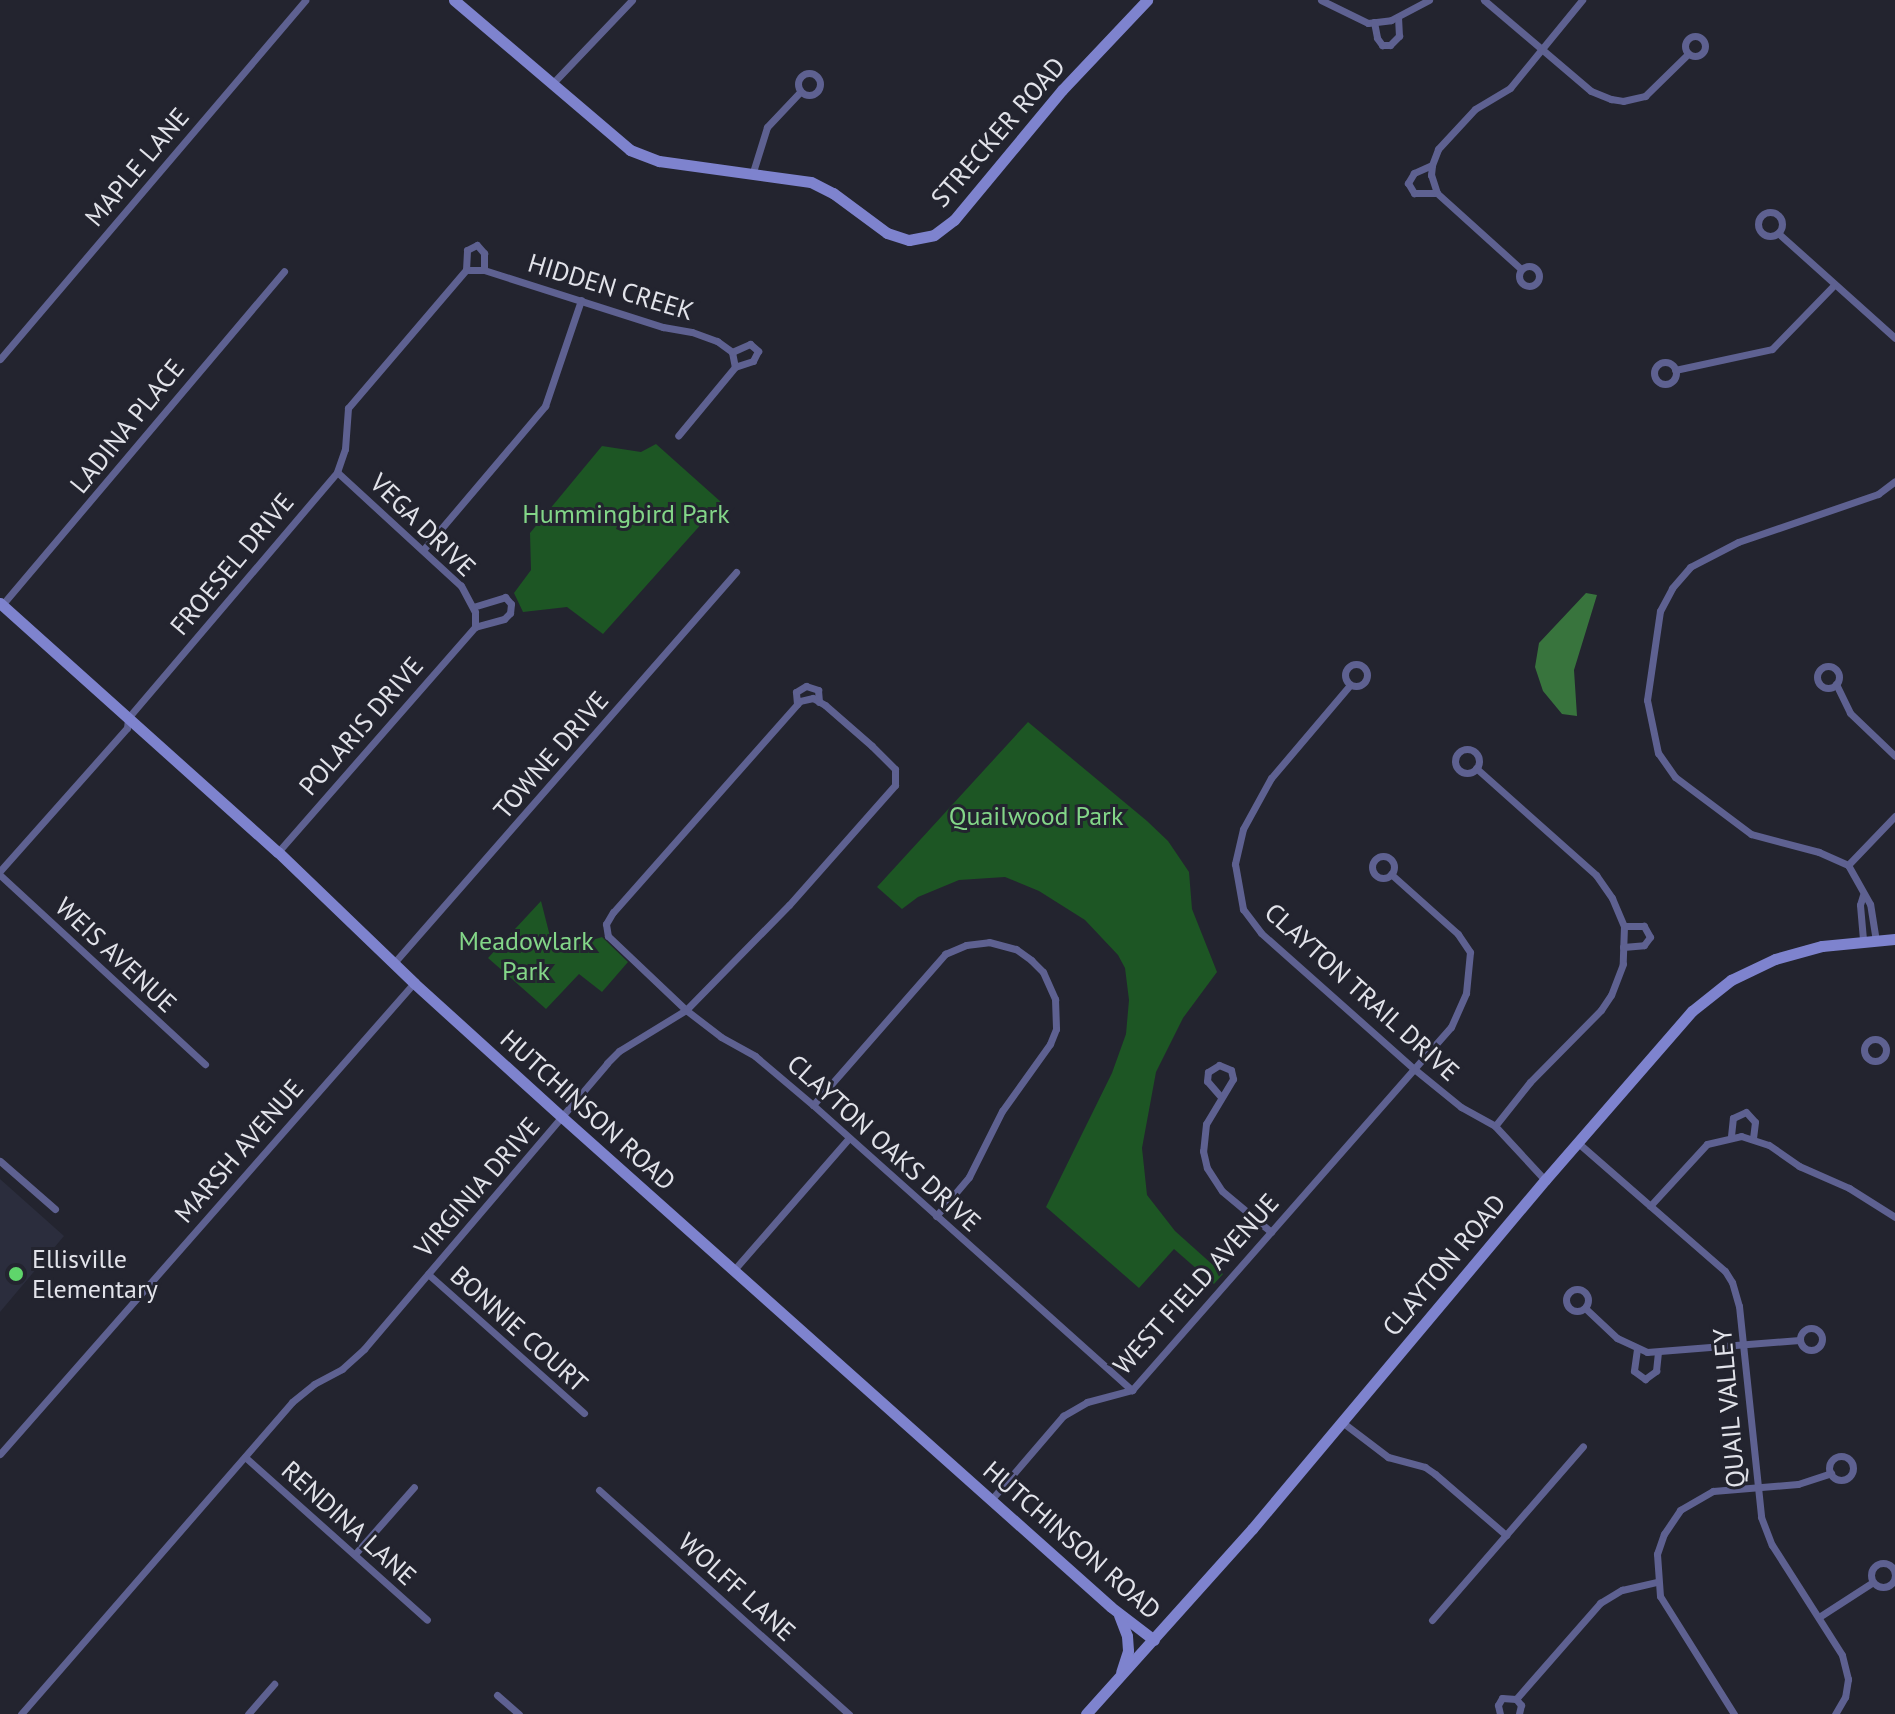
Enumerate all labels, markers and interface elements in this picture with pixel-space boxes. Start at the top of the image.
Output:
street label: STRECKER ROAD [924,51,1072,213]
street label: MAPLE LANE [78,101,196,233]
street label: HIDDEN CREEK [524,247,698,327]
street label: LADINA PLACE [63,352,191,500]
street label: VEGA DRIVE [363,467,483,583]
street label: FROESEL DRIVE [163,486,301,642]
park label: Hummingbird Park [522,498,730,530]
street label: POLARIS DRIVE [292,650,430,802]
street label: TOWNE DRIVE [487,685,615,825]
park label: Quailwood Park [949,800,1123,832]
street label: WEIS AVENUE [49,891,183,1019]
street label: CLAYTON TRAIL DRIVE [1258,896,1466,1088]
park label: Meadowlark Park [458,925,594,986]
street label: HUTCHINSON ROAD [494,1023,682,1197]
street label: CLAYTON OAKS DRIVE [781,1048,987,1238]
street label: MARSH AVENUE [168,1073,310,1229]
street label: VIRGINIA DRIVE [407,1110,547,1264]
street label: WEST FIELD AVENUE [1106,1187,1286,1381]
street label: CLAYTON ROAD [1376,1188,1512,1342]
place label: Ellisville Elementary [32,1243,158,1304]
street label: BONNIE COURT [444,1259,594,1399]
marker: Ellisville Elementary [7,1265,25,1283]
street label: QUAIL VALLEY [1706,1326,1752,1490]
street label: RENDINA LANE [275,1454,423,1592]
street label: HUTCHINSON ROAD [977,1455,1167,1625]
street label: WOLFF LANE [672,1526,802,1648]

